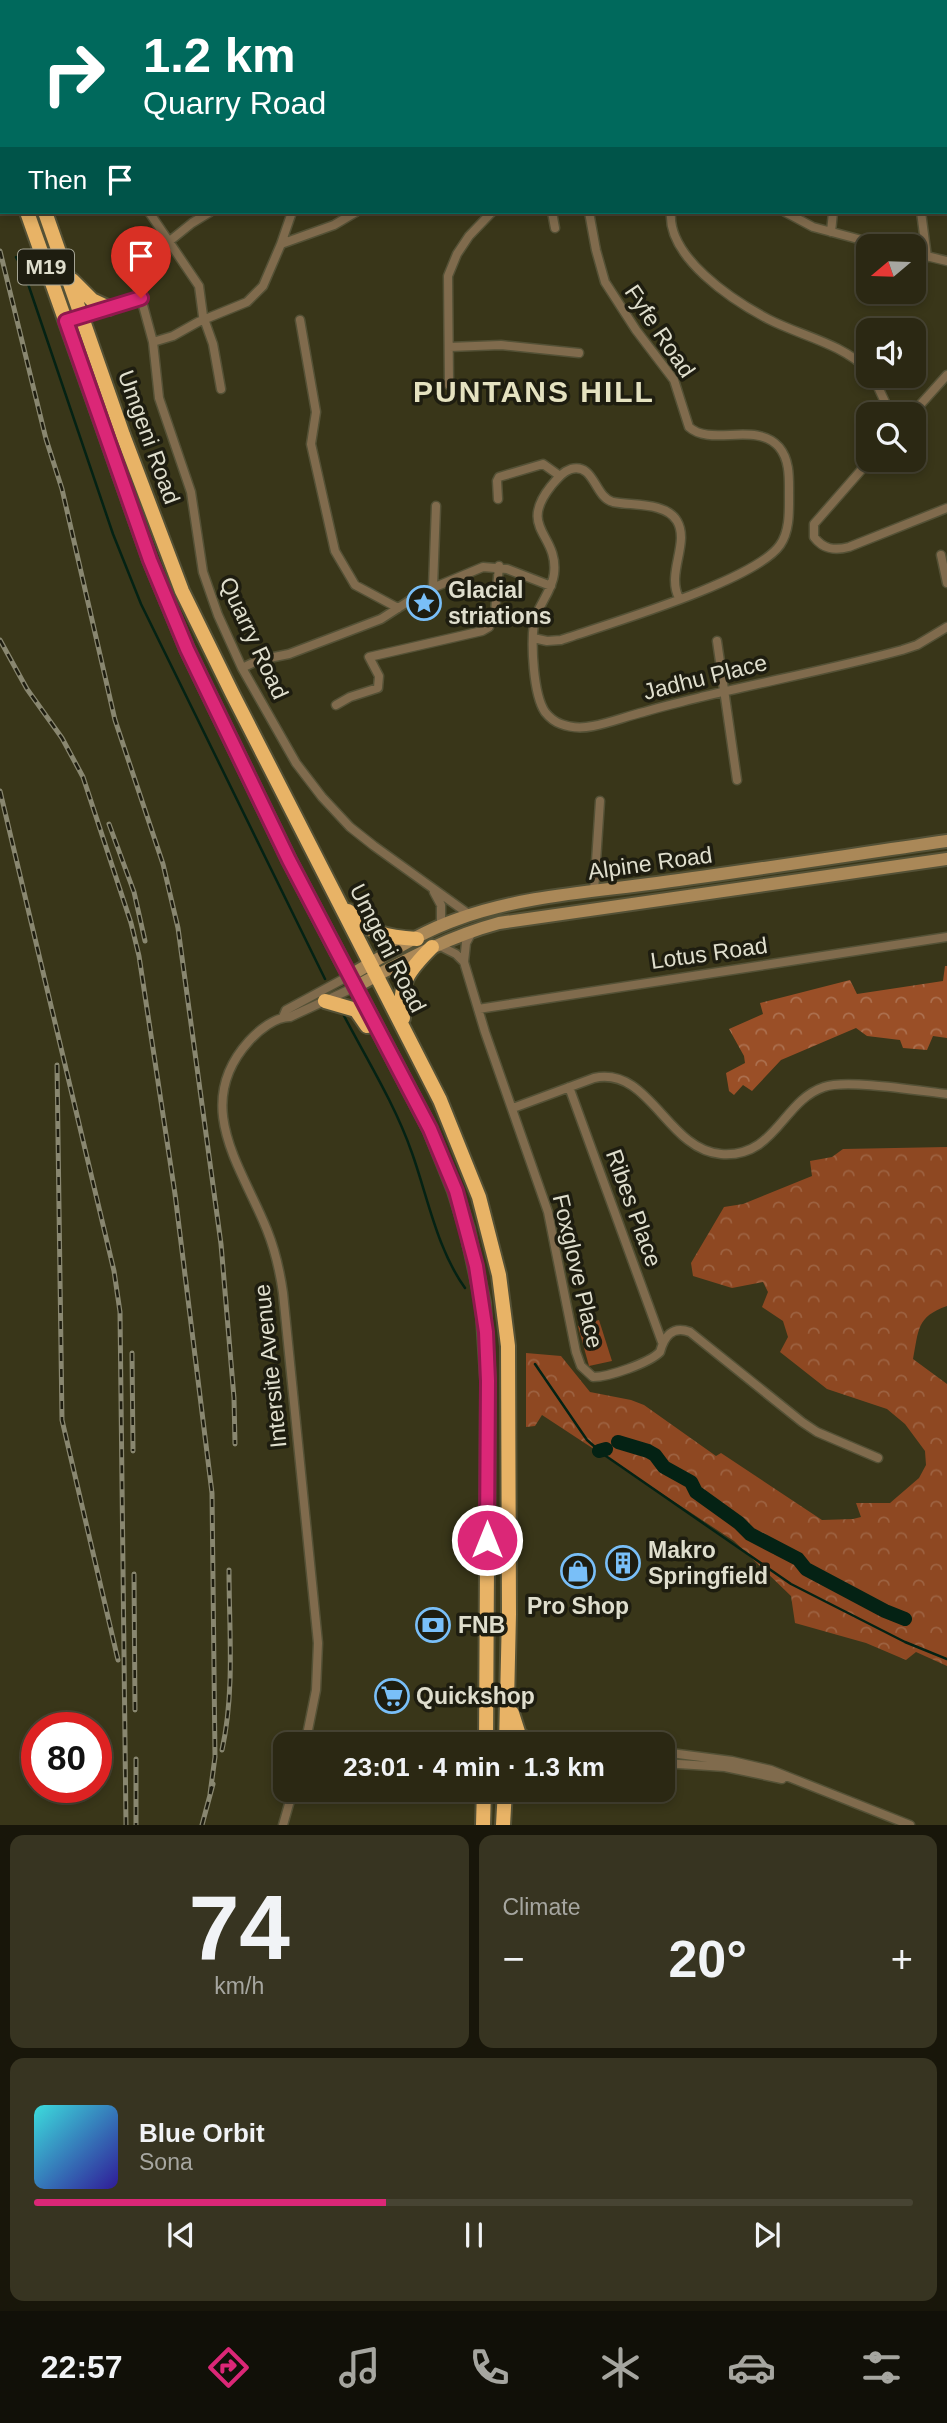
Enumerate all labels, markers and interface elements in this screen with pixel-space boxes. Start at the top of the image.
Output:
icon: right [28,28,119,119]
text: 1.2 km [143,28,296,82]
text: Quarry Road [143,85,326,121]
icon: arrive [101,161,139,199]
text: Then [28,165,87,195]
pin [111,226,171,298]
north arrow [856,234,926,304]
map controls [856,234,926,472]
icon: arrive [122,237,160,275]
road number: M19 [18,250,74,284]
street label: Fyfe Road [620,280,700,382]
button: sound [856,318,926,388]
street label: Umgeni Road [113,366,185,508]
district label: PUNTANS HILL [413,375,655,408]
button: search [856,402,926,472]
street label: Quarry Road [214,573,294,703]
place label: Glacial striations [448,577,552,629]
place icon: Glacial striations [405,584,443,622]
street label: Jadhu Place [640,649,770,705]
street label: Alpine Road [586,841,714,885]
street label: Umgeni Road [344,879,432,1017]
street label: Lotus Road [649,932,769,974]
street label: Ribes Place [601,1146,667,1270]
street label: Foxglove Place [548,1191,608,1351]
street label: Intersite Avenue [248,1283,292,1449]
position arrow [450,1503,524,1577]
place label: Makro Springfield [648,1537,768,1589]
building icon: Makro Springfield [604,1544,642,1582]
shop icon: Pro Shop [559,1552,597,1590]
place label: Pro Shop [527,1593,629,1619]
bank icon: FNB [414,1606,452,1644]
place label: FNB [458,1612,505,1638]
supermarket icon: Quickshop [373,1677,411,1715]
place label: Quickshop [416,1683,535,1709]
speed limit sign: 80 [21,1712,112,1803]
text: 23:01 · 4 min · 1.3 km [343,1752,605,1782]
text: 74 [189,1877,290,1978]
text: Climate [503,1894,580,1920]
text: 20° [668,1930,747,1988]
text: − [503,1938,525,1980]
text: + [891,1938,913,1980]
text: km/h [214,1973,264,1999]
text: Blue Orbit [139,2118,265,2148]
text: Sona [139,2149,193,2175]
icon: previous [162,2216,200,2254]
icon: pause [455,2216,493,2254]
icon: next [748,2216,786,2254]
icon: directions [204,2343,253,2392]
icon: music [335,2343,384,2392]
icon: phone [465,2343,514,2392]
icon: climate [596,2343,645,2392]
icon: car [727,2343,776,2392]
icon: filters [857,2343,906,2392]
text: 22:57 [41,2349,123,2385]

